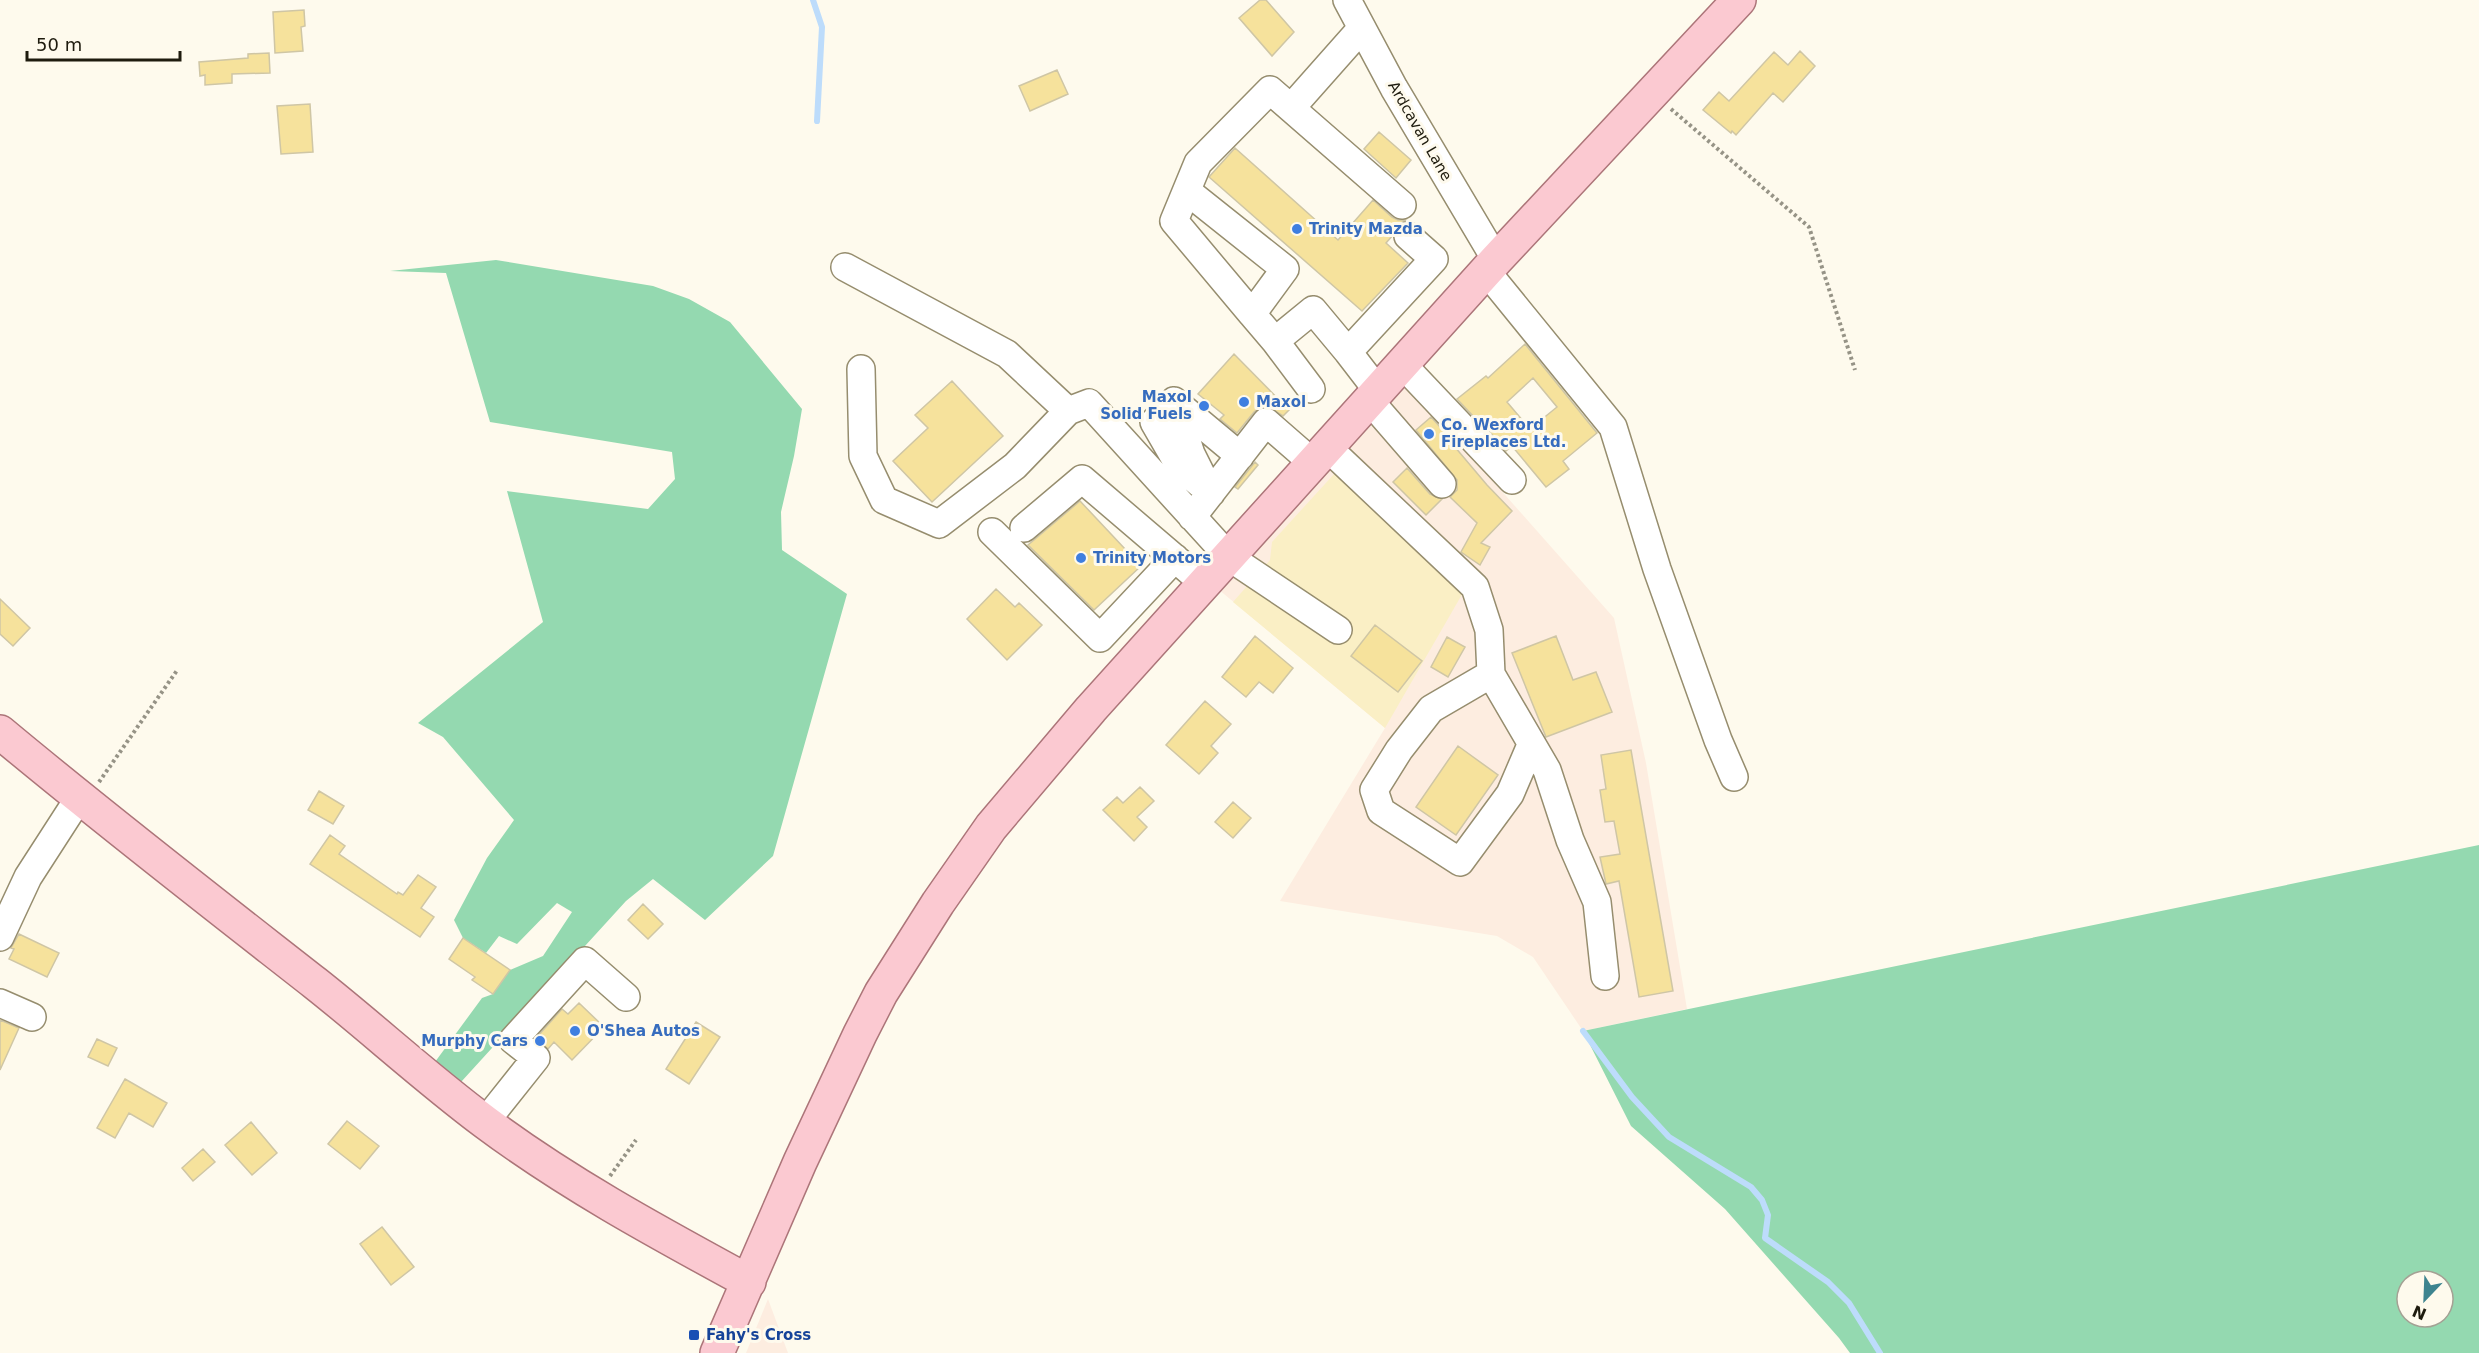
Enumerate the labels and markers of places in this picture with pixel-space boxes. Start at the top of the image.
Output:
place label: Trinity Mazda [1309,220,1423,238]
marker: Trinity Mazda [1290,222,1304,236]
place label: Maxol Solid Fuels [1100,388,1192,423]
place label: Maxol [1256,393,1306,411]
marker: Maxol [1237,395,1251,409]
marker: Maxol Solid Fuels [1197,399,1211,413]
place label: Co. Wexford Fireplaces Ltd. [1441,416,1566,451]
marker: Co. Wexford Fireplaces Ltd. [1422,427,1436,441]
place label: Trinity Motors [1093,549,1211,567]
marker: Trinity Motors [1074,551,1088,565]
place label: O'Shea Autos [587,1022,700,1040]
marker: O'Shea Autos [568,1024,582,1038]
place label: Murphy Cars [421,1032,528,1050]
marker: Murphy Cars [533,1034,547,1048]
place label: Fahy's Cross [706,1326,811,1344]
marker: Fahy's Cross [687,1328,701,1342]

